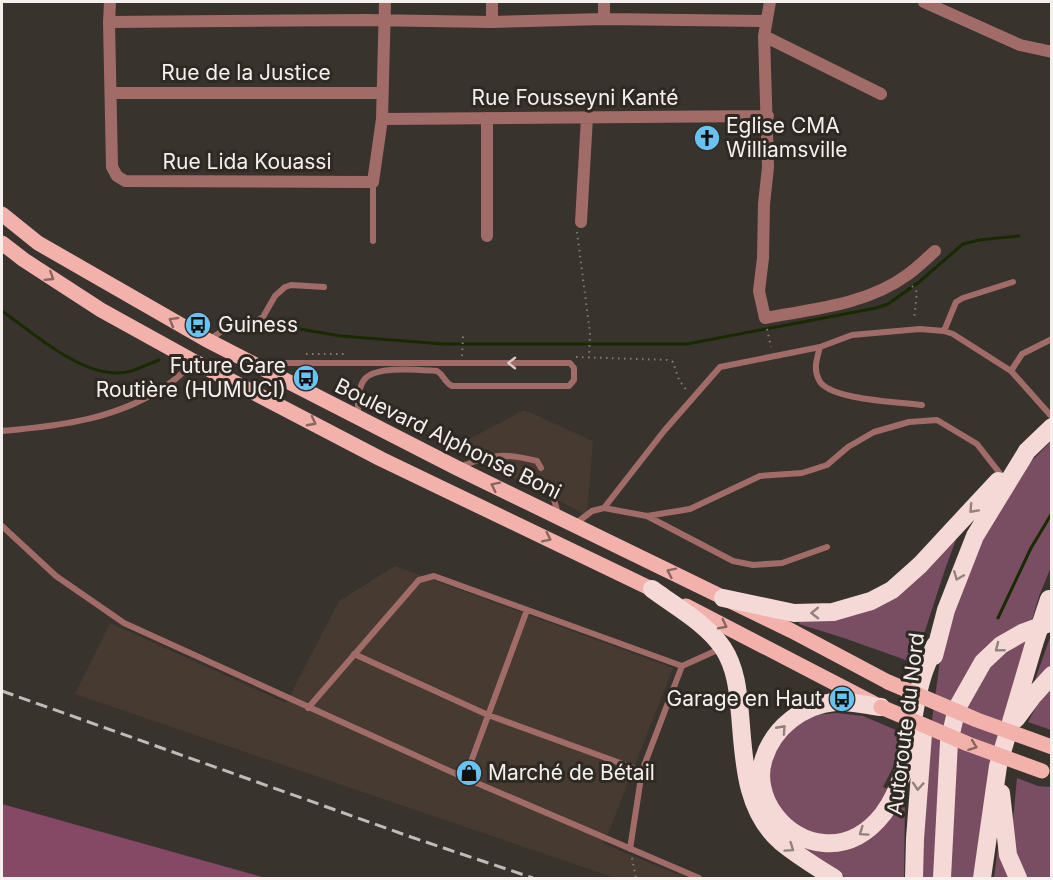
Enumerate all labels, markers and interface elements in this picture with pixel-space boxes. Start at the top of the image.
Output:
street label: Rue de la Justice [161,60,331,85]
street label: Rue Fousseyni Kanté [471,85,679,110]
place label: Eglise CMA Williamsville [726,113,848,162]
church icon: Eglise CMA Williamsville [692,123,722,153]
street label: Rue Lida Kouassi [163,149,331,174]
one-way arrow [43,269,54,280]
bus stop icon: Guiness [183,310,213,340]
place label: Guiness [218,312,298,337]
one-way arrow [169,316,179,328]
place label: Future Gare Routière (HUMUCI) [96,353,286,402]
one-way arrow [507,357,516,369]
bus stop icon: Future Gare Routière (HUMUCI) [291,363,321,393]
street label: Boulevard Alphonse Boni [331,373,565,504]
one-way arrow [305,415,316,427]
one-way arrow [491,482,502,494]
one-way arrow [969,502,980,513]
one-way arrow [541,531,552,543]
one-way arrow [666,567,677,579]
one-way arrow [953,570,965,581]
one-way arrow [811,606,820,619]
one-way arrow [717,617,728,629]
street label: Autoroute du Nord [882,631,929,817]
one-way arrow [995,640,1006,651]
bus stop icon: Garage en Haut [827,684,857,714]
place label: Garage en Haut [667,686,822,711]
one-way arrow [775,725,786,736]
one-way arrow [967,739,978,751]
shop icon: Marché de Bétail [454,758,484,788]
place label: Marché de Bétail [488,760,655,785]
one-way arrow [912,782,925,791]
one-way arrow [858,825,869,836]
one-way arrow [783,841,794,852]

